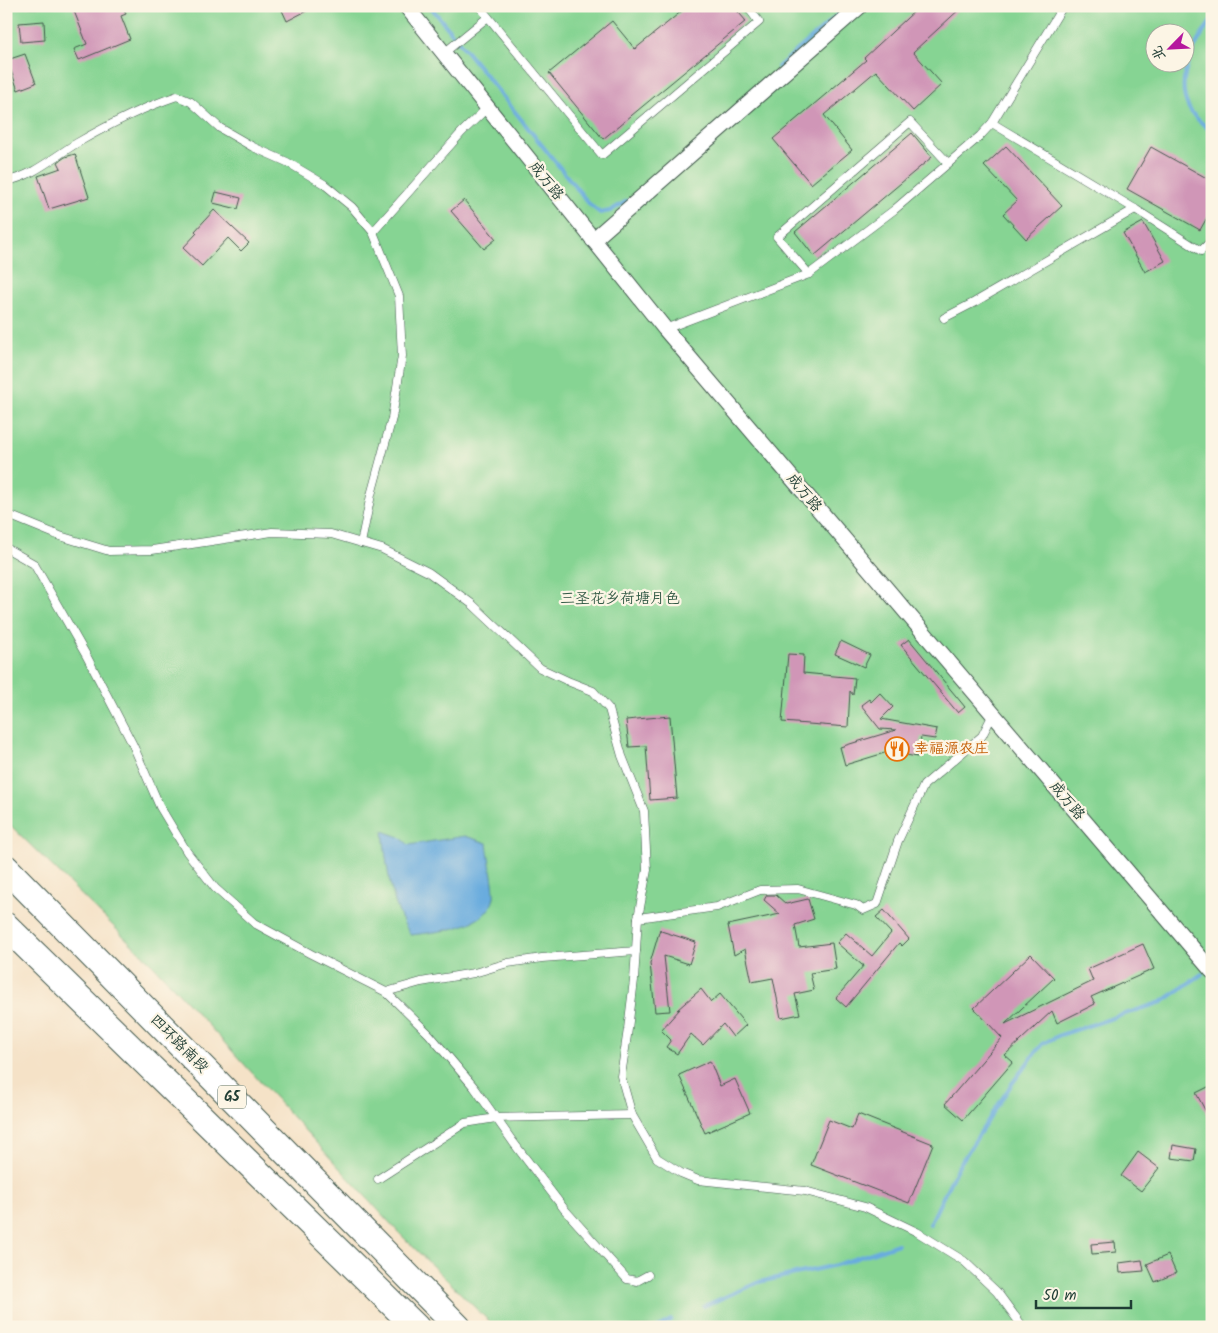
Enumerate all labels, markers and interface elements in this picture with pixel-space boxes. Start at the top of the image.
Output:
north arrow [1146,22,1196,72]
text: 北 [1146,42,1172,64]
street label: 成万路 [523,156,569,206]
street label: 成万路 [780,468,828,518]
park label: 三圣花乡荷塘月色 [560,587,680,611]
restaurant icon: 幸福源农庄 [884,736,910,762]
place label: 幸福源农庄 [914,737,989,761]
street label: 成万路 [1043,776,1091,826]
street label: 四环路南段 [144,1009,214,1079]
road number: G5 [218,1086,246,1108]
scale bar [1036,1278,1130,1310]
text: 50 m [1043,1284,1077,1308]

